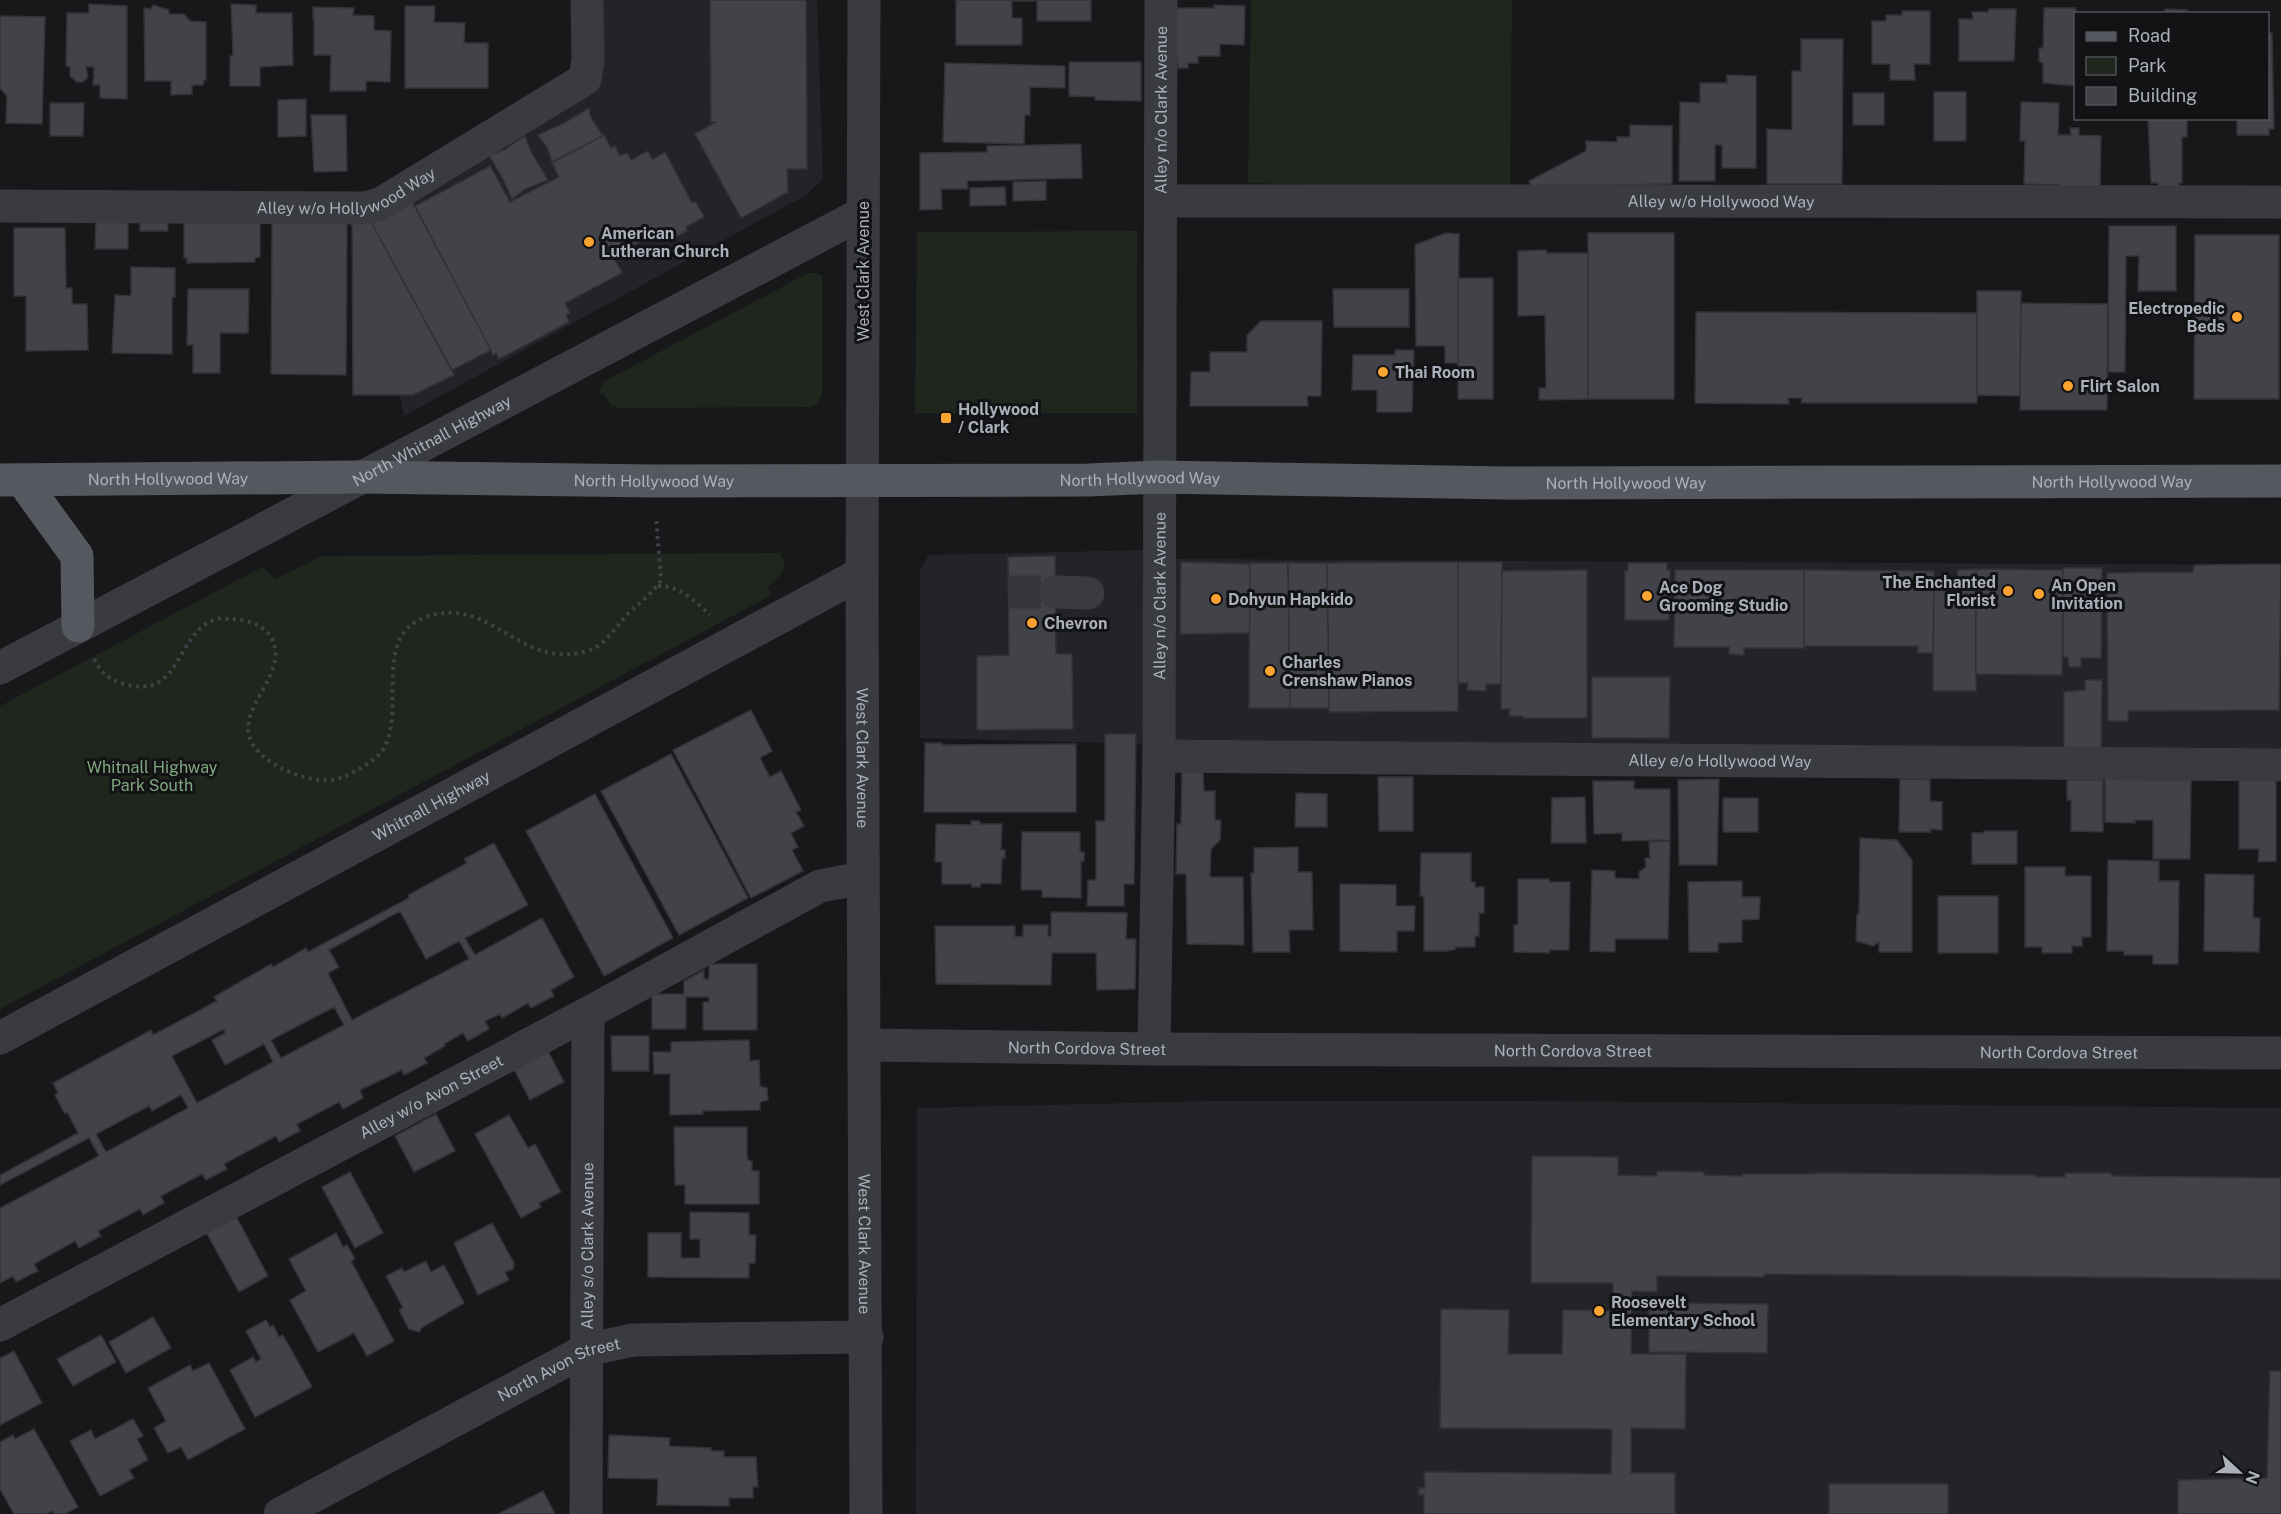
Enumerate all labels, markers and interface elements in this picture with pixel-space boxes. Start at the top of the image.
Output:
legend [2074,12,2269,120]
text: Road [2128,25,2171,46]
street label: Alley n/o Clark Avenue [1151,26,1171,194]
text: Park [2128,55,2166,76]
text: Building [2128,85,2197,106]
street label: Alley w/o Hollywood Way [256,163,439,218]
street label: Alley w/o Hollywood Way [1627,192,1815,211]
street label: West Clark Avenue [854,201,873,341]
place label: American Lutheran Church [601,224,729,261]
marker: American Lutheran Church [582,235,596,249]
place label: Electropedic Beds [2128,299,2225,336]
marker: Electropedic Beds [2230,310,2244,324]
place label: Thai Room [1395,363,1475,382]
marker: Thai Room [1376,365,1390,379]
place label: Flirt Salon [2080,377,2160,396]
marker: Flirt Salon [2061,379,2075,393]
street label: North Whitnall Highway [349,391,515,490]
place label: Hollywood / Clark [958,400,1039,437]
marker: Hollywood / Clark [939,411,953,425]
street label: North Hollywood Way [1060,468,1221,490]
street label: North Hollywood Way [88,469,249,489]
street label: North Hollywood Way [573,471,735,491]
street label: North Hollywood Way [2031,472,2193,492]
street label: North Hollywood Way [1545,473,1707,493]
street label: Alley n/o Clark Avenue [1150,512,1170,680]
place label: The Enchanted Florist [1883,573,1996,610]
place label: An Open Invitation [2051,576,2123,613]
place label: Ace Dog Grooming Studio [1659,578,1788,615]
marker: The Enchanted Florist [2001,584,2015,598]
marker: An Open Invitation [2032,587,2046,601]
marker: Ace Dog Grooming Studio [1640,589,1654,603]
place label: Dohyun Hapkido [1228,590,1353,609]
marker: Dohyun Hapkido [1209,592,1223,606]
place label: Chevron [1044,614,1108,633]
marker: Chevron [1025,616,1039,630]
place label: Charles Crenshaw Pianos [1282,653,1412,690]
marker: Charles Crenshaw Pianos [1263,664,1277,678]
street label: West Clark Avenue [852,688,872,828]
street label: Alley e/o Hollywood Way [1628,751,1812,771]
park label: Whitnall Highway Park South [87,758,218,795]
street label: Whitnall Highway [369,766,494,845]
street label: North Cordova Street [1008,1038,1166,1059]
street label: North Cordova Street [1494,1041,1652,1061]
street label: North Cordova Street [1980,1043,2138,1062]
street label: Alley w/o Avon Street [356,1051,506,1143]
street label: Alley s/o Clark Avenue [578,1162,597,1330]
street label: West Clark Avenue [855,1174,874,1314]
place label: Roosevelt Elementary School [1611,1293,1756,1330]
marker: Roosevelt Elementary School [1592,1304,1606,1318]
street label: North Avon Street [494,1334,622,1406]
north arrow [2209,1442,2269,1502]
text: N [2241,1468,2264,1487]

